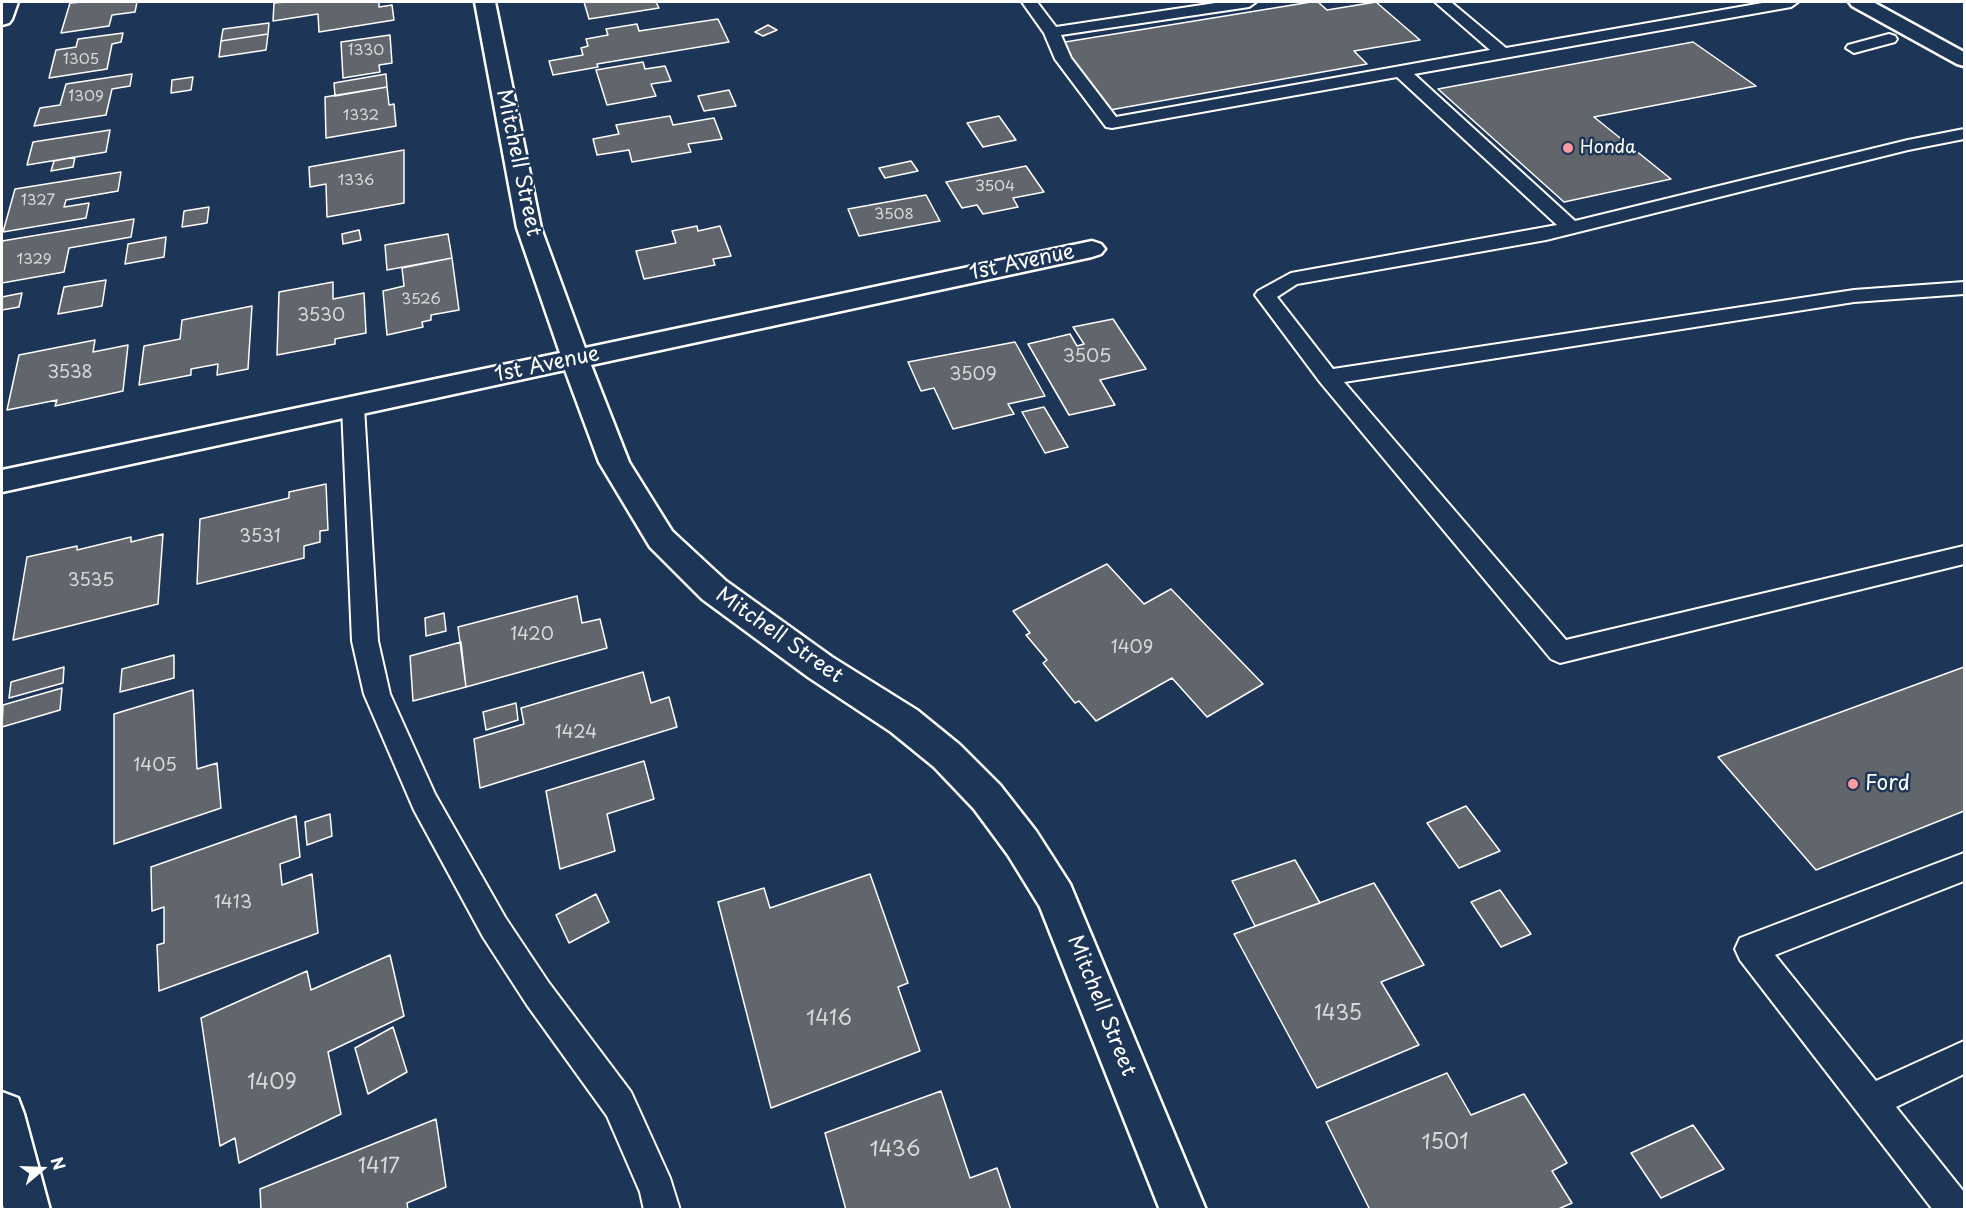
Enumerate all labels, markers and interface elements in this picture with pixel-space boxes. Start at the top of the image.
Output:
house number: 1330 [348,42,384,60]
house number: 1305 [63,51,99,69]
street label: Mitchell Street [490,87,546,239]
house number: 1309 [68,88,104,106]
house number: 1332 [343,107,379,125]
place label: Honda [1580,137,1636,159]
marker: Honda [1561,141,1575,155]
house number: 1336 [338,172,374,190]
house number: 3504 [975,178,1015,196]
house number: 1327 [21,192,55,210]
house number: 3508 [874,206,914,224]
street label: 1st Avenue [967,240,1077,286]
house number: 1329 [16,251,52,269]
house number: 3526 [401,291,441,309]
house number: 3530 [297,305,345,327]
street label: 1st Avenue [492,342,602,388]
house number: 3505 [1063,346,1111,368]
house number: 3538 [47,362,93,384]
house number: 3509 [949,364,997,386]
house number: 3531 [239,526,281,548]
house number: 3535 [68,570,114,592]
street label: Mitchell Street [711,583,847,689]
house number: 1420 [510,624,554,646]
house number: 1409 [1111,637,1153,659]
house number: 1424 [555,722,597,744]
house number: 1405 [133,755,177,777]
place label: Ford [1865,771,1910,797]
marker: Ford [1846,777,1860,791]
house number: 1413 [214,892,252,914]
street label: Mitchell Street [1061,932,1141,1080]
house number: 1435 [1314,1001,1362,1027]
house number: 1416 [806,1006,852,1032]
house number: 1409 [247,1070,297,1096]
house number: 1501 [1421,1130,1469,1156]
house number: 1436 [870,1137,920,1163]
north arrow [12,1139,72,1199]
text: N [46,1153,72,1173]
house number: 1417 [358,1154,400,1180]

